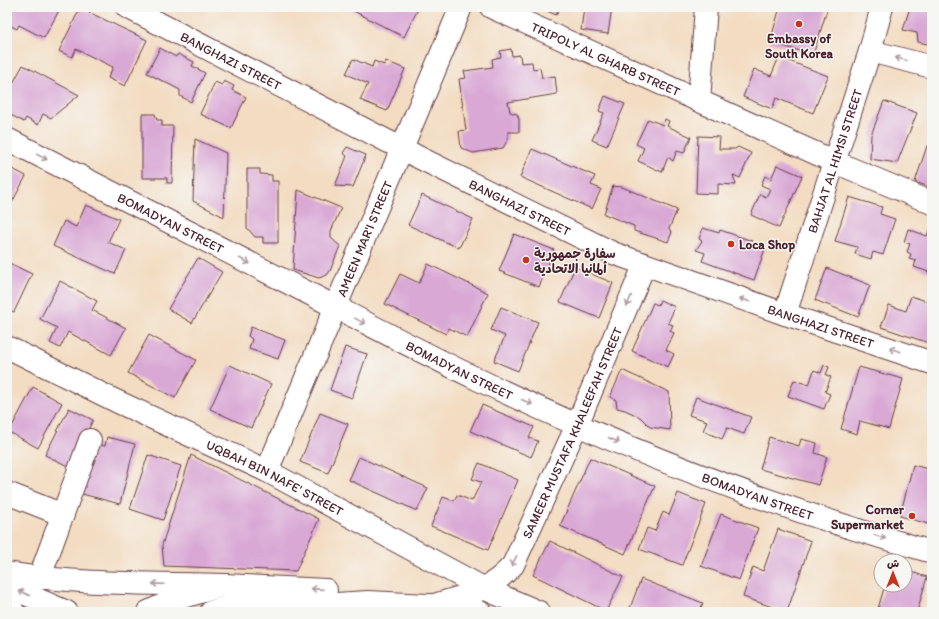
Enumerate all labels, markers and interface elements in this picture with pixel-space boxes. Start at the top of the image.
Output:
street label: TRIPOLY AL GHARB STREET [529,19,683,99]
marker: Embassy of South Korea [794,19,804,29]
street label: BANGHAZI STREET [178,28,285,93]
place label: Embassy of South Korea [765,31,834,61]
one-way arrow [895,55,908,62]
street label: BAHJAT AL HIMSI STREET [804,86,865,235]
one-way arrow [35,154,47,161]
street label: BANGHAZI STREET [467,176,574,239]
street label: AMEEN MAR'I STREET [333,178,395,299]
street label: BOMADYAN STREET [115,189,227,256]
place label: Loca Shop [739,237,795,253]
marker: Loca Shop [726,239,736,249]
place label: سفارة جمهورية ألمانيا الاتحادية [534,246,616,277]
marker: سفارة جمهورية ألمانيا الاتحادية [521,255,531,265]
one-way arrow [238,257,250,265]
one-way arrow [625,295,632,307]
one-way arrow [739,296,752,303]
street label: BANGHAZI STREET [766,301,877,351]
one-way arrow [354,317,366,325]
street label: SAMEER MUSTAFA KHALEEFAH STREET [519,324,625,541]
street label: BOMADYAN STREET [404,337,516,403]
one-way arrow [889,346,901,354]
one-way arrow [521,399,533,406]
street label: UQBAH BIN NAFE' STREET [204,436,347,519]
one-way arrow [607,436,619,444]
street label: BOMADYAN STREET [700,469,816,523]
place label: Corner Supermarket [831,502,905,533]
marker: Corner Supermarket [907,511,917,521]
one-way arrow [873,534,886,542]
north arrow [873,553,913,593]
one-way arrow [510,555,518,567]
text: ش [887,557,899,570]
one-way arrow [152,580,165,587]
one-way arrow [311,586,324,593]
one-way arrow [18,589,30,597]

